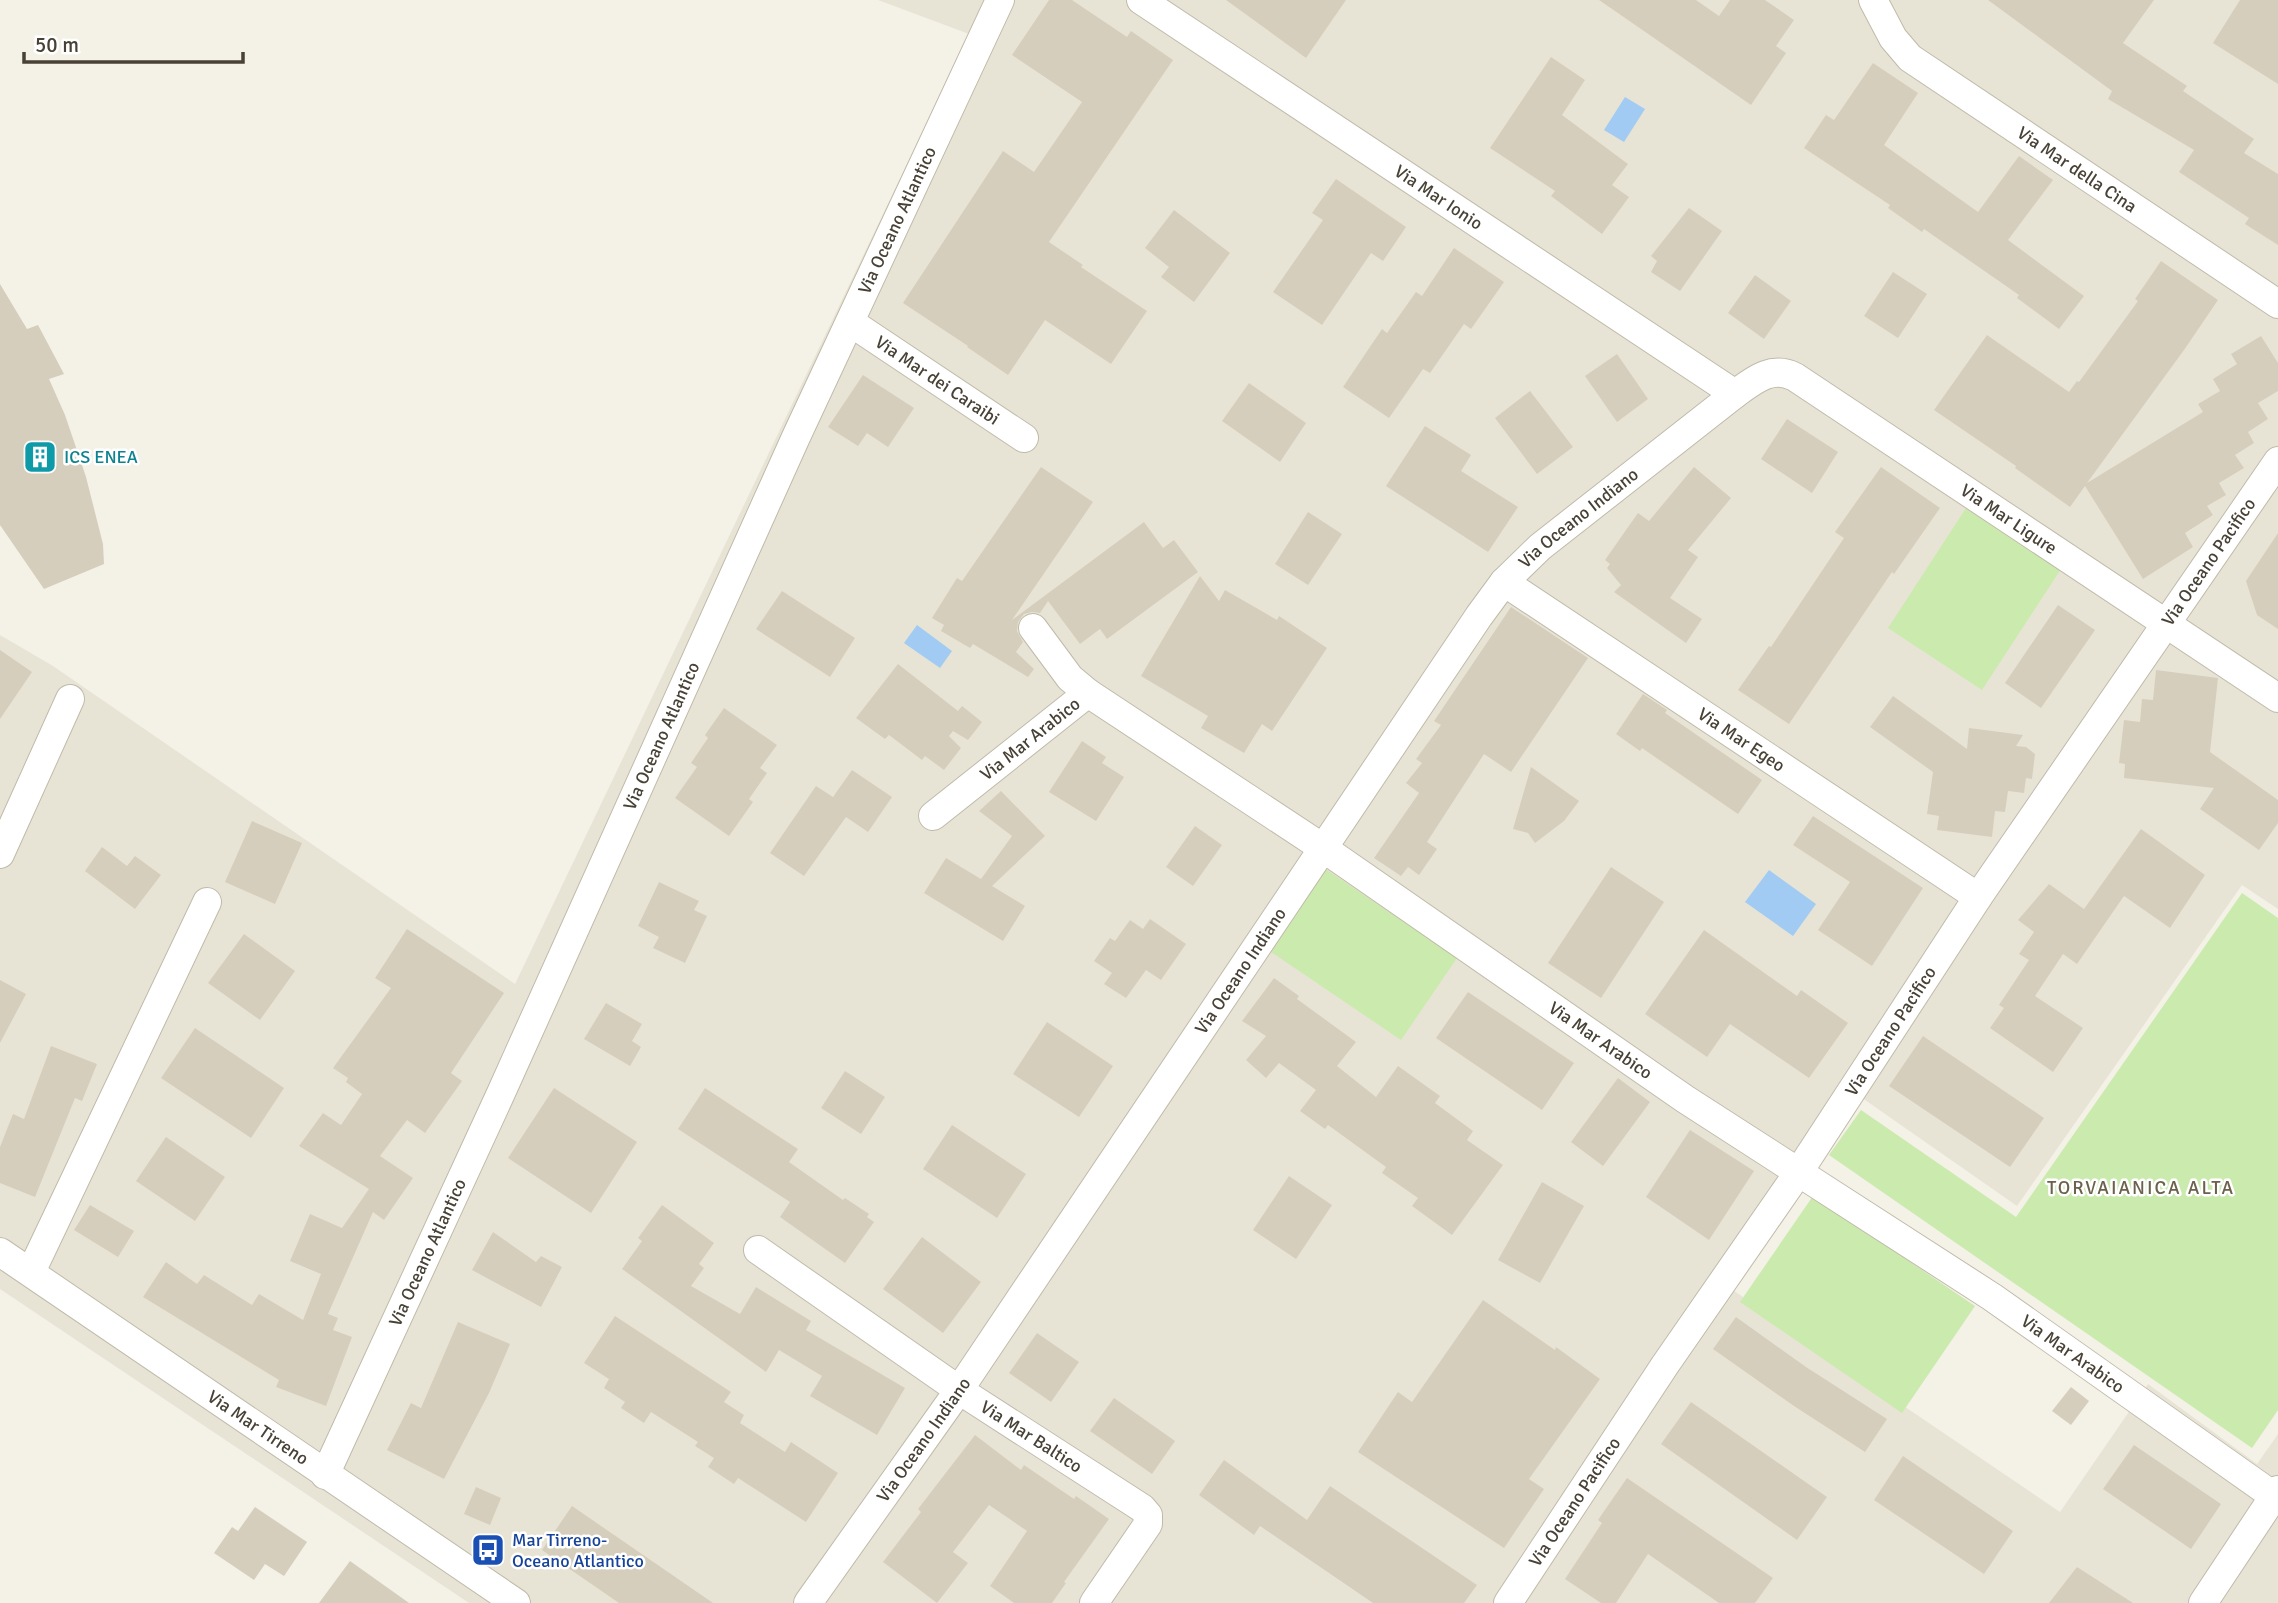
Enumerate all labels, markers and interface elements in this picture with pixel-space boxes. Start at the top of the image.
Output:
scale bar [24,21,243,65]
text: 50 m [35,32,79,58]
street label: Via Mar della Cina [2013,122,2141,217]
street label: Via Oceano Atlantico [853,143,941,298]
street label: Via Mar Ionio [1390,160,1487,235]
street label: Via Mar dei Caraibi [871,331,1004,430]
building icon: ICS ENEA [21,438,59,476]
place label: ICS ENEA [64,446,138,468]
street label: Via Oceano Indiano [1514,463,1643,573]
street label: Via Mar Ligure [1956,479,2061,559]
street label: Via Oceano Pacifico [2157,494,2260,630]
street label: Via Oceano Atlantico [619,658,704,814]
street label: Via Mar Arabico [976,693,1085,785]
street label: Via Mar Egeo [1693,703,1789,777]
street label: Via Oceano Indiano [1190,903,1291,1038]
street label: Via Oceano Pacifico [1840,962,1941,1100]
street label: Via Mar Arabico [1544,997,1657,1084]
street label: Via Oceano Atlantico [384,1175,471,1330]
district label: TORVAIANICA ALTA [2047,1176,2235,1200]
street label: Via Mar Arabico [2017,1310,2129,1398]
street label: Via Oceano Indiano [872,1373,975,1506]
street label: Via Mar Tirreno [203,1385,313,1470]
street label: Via Mar Baltico [976,1396,1086,1478]
street label: Via Oceano Pacifico [1524,1433,1625,1571]
place label: Mar Tirreno- Oceano Atlantico [512,1529,644,1572]
bus stop icon: Mar Tirreno- Oceano Atlantico [469,1531,507,1569]

